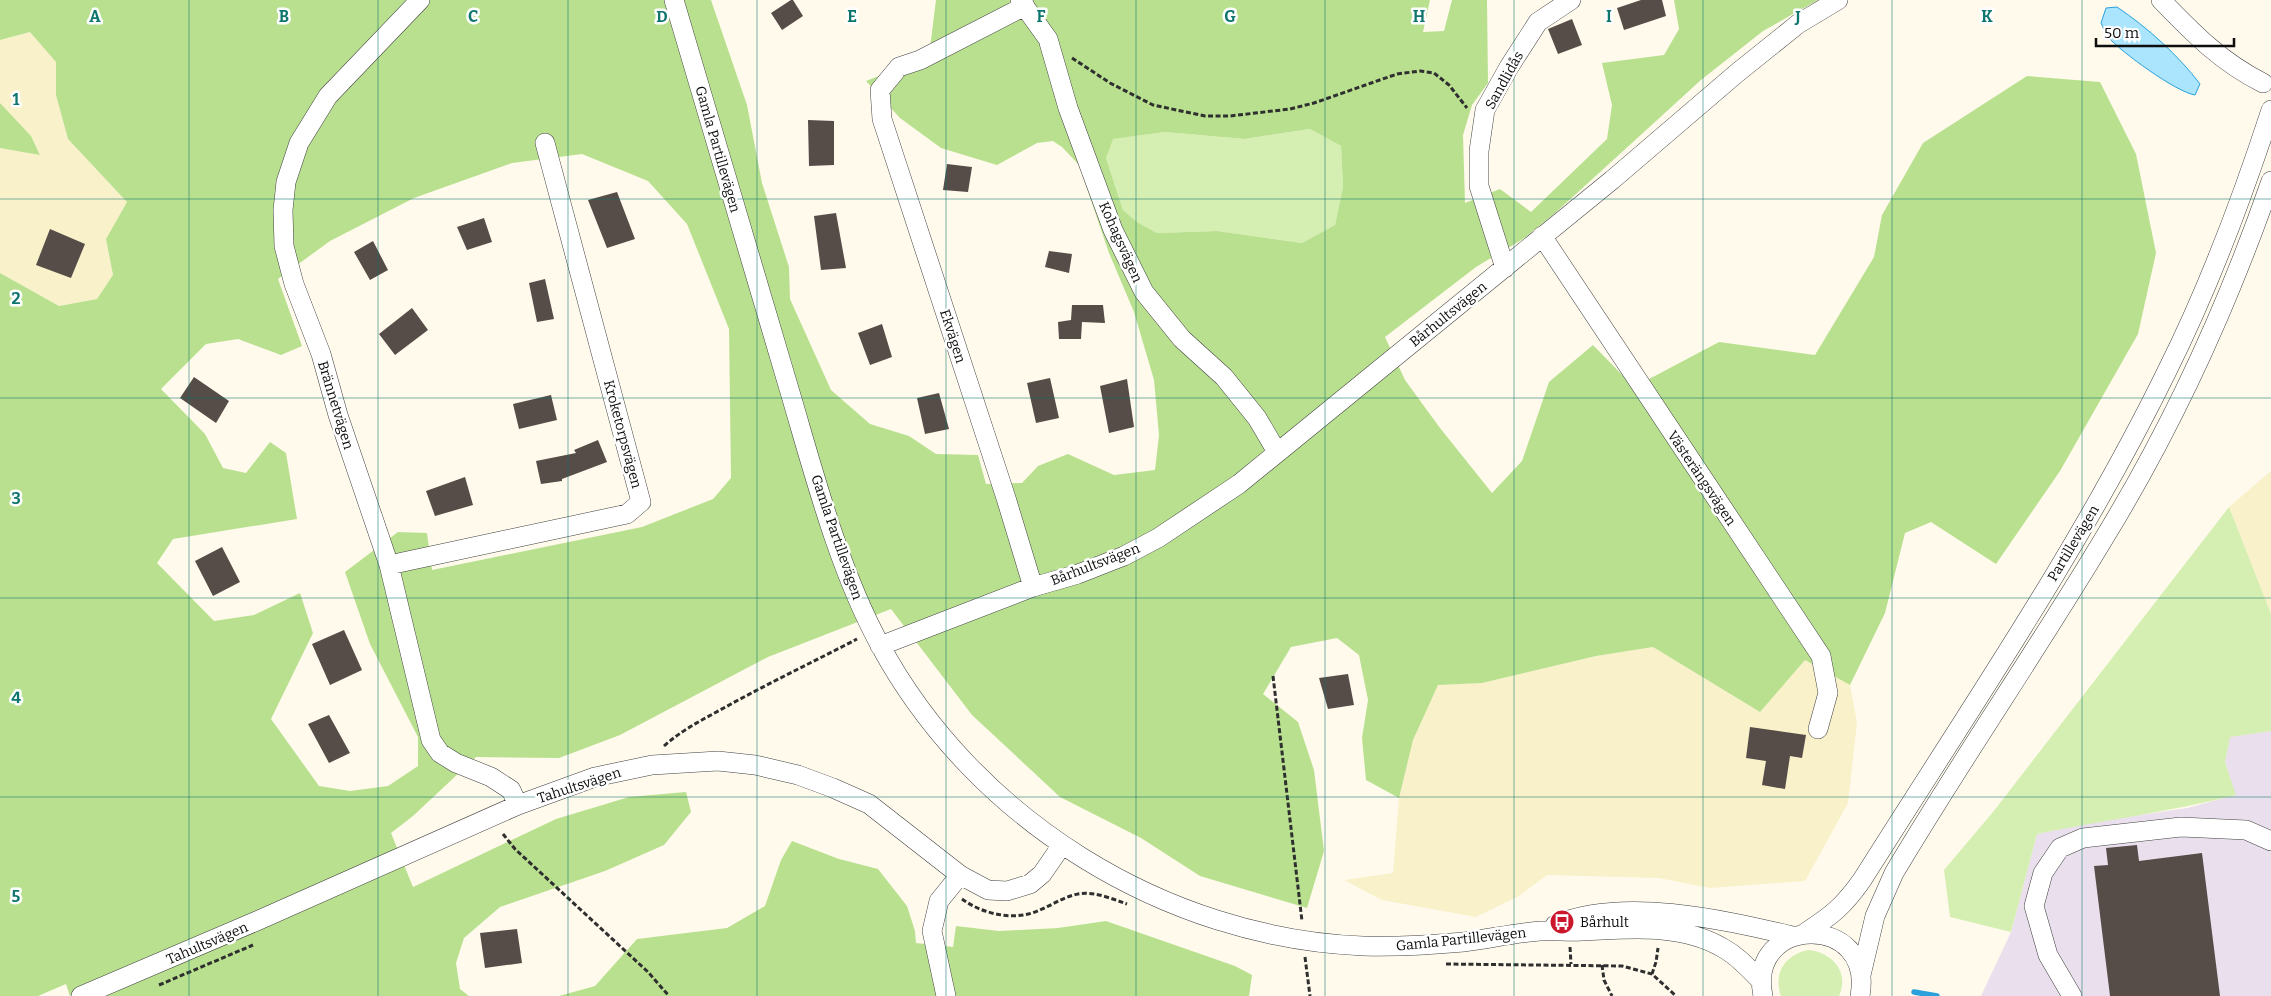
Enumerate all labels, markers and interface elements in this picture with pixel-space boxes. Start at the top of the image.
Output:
text: A [89,7,101,26]
text: B [279,7,289,26]
text: C [468,7,478,26]
text: D [656,7,668,26]
text: E [847,7,857,26]
text: F [1037,7,1046,26]
text: G [1224,7,1236,26]
text: H [1413,7,1426,26]
text: I [1606,7,1612,26]
text: J [1794,7,1801,26]
text: K [1981,7,1993,26]
scale bar [2096,15,2234,47]
text: 50 m [2104,24,2140,42]
street label: Sandlidås [1482,48,1527,112]
street label: Gamla Partillevägen [691,84,744,215]
text: 1 [13,90,20,109]
street label: Kohagsvägen [1095,199,1146,285]
street label: Bårhultsvägen [1406,278,1490,351]
text: 2 [11,289,21,308]
street label: Ekvägen [936,307,969,365]
street label: Brännetvägen [314,359,357,451]
street label: Kroketorpsvägen [600,378,645,490]
street label: Västerängsvägen [1664,428,1740,529]
street label: Gamla Partillevägen [807,472,866,602]
text: 3 [11,489,21,508]
street label: Partillevägen [2044,502,2103,584]
street label: Bårhultsvägen [1048,540,1142,589]
text: 4 [11,688,21,707]
street label: Tahultsvägen [535,764,623,807]
text: 5 [12,887,21,906]
bus stop icon: Bårhult [1549,909,1575,935]
place label: Bårhult [1580,914,1629,931]
street label: Tahultsvägen [164,919,251,968]
street label: Gamla Partillevägen [1395,924,1527,955]

